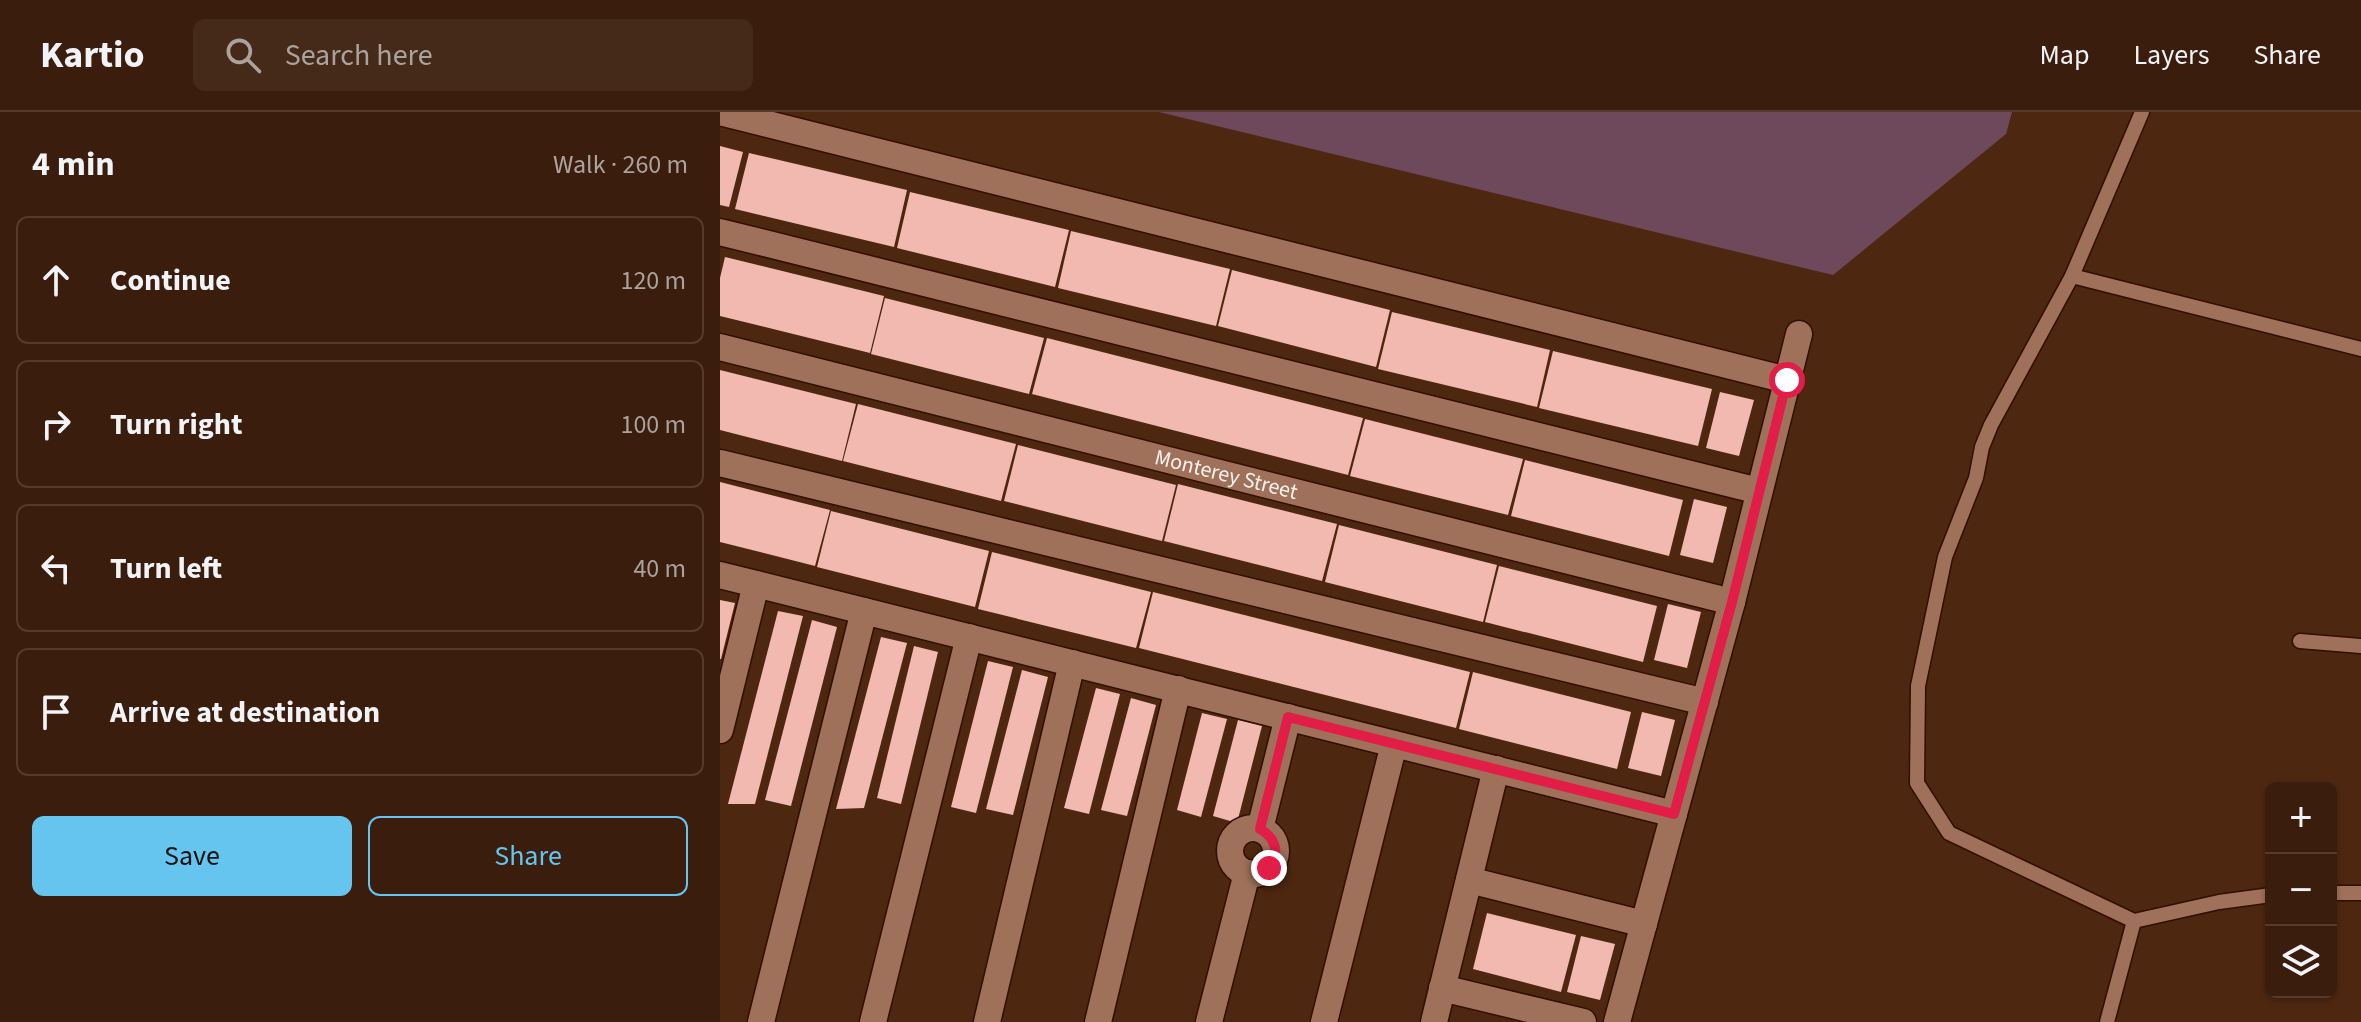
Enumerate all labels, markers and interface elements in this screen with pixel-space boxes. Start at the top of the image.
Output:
search box [193,19,753,91]
text: Kartio [40,28,145,82]
icon: search [221,33,265,77]
text: Search here [285,34,433,77]
text: Map [2039,35,2089,75]
text: Layers [2133,35,2209,75]
text: Share [2253,35,2321,75]
text: 4 min [32,140,115,189]
text: Walk · 260 m [553,146,688,183]
icon: ahead [34,258,78,302]
text: Continue [110,259,231,302]
text: 120 m [620,262,686,299]
route start [1769,362,1805,398]
icon: right [34,402,78,446]
text: Turn right [110,403,242,446]
text: 100 m [620,406,686,443]
street label: Monterey Street [1151,441,1302,508]
icon: left [34,546,78,590]
text: Turn left [110,547,222,590]
text: 40 m [633,550,686,587]
icon: arrive [34,690,78,734]
text: Arrive at destination [110,691,380,734]
map controls [2265,782,2337,998]
button: + [2265,782,2337,854]
button: Save [32,816,352,896]
button: Share [368,816,688,896]
route end [1251,850,1287,886]
button: − [2265,854,2337,926]
button: layers [2265,926,2337,998]

